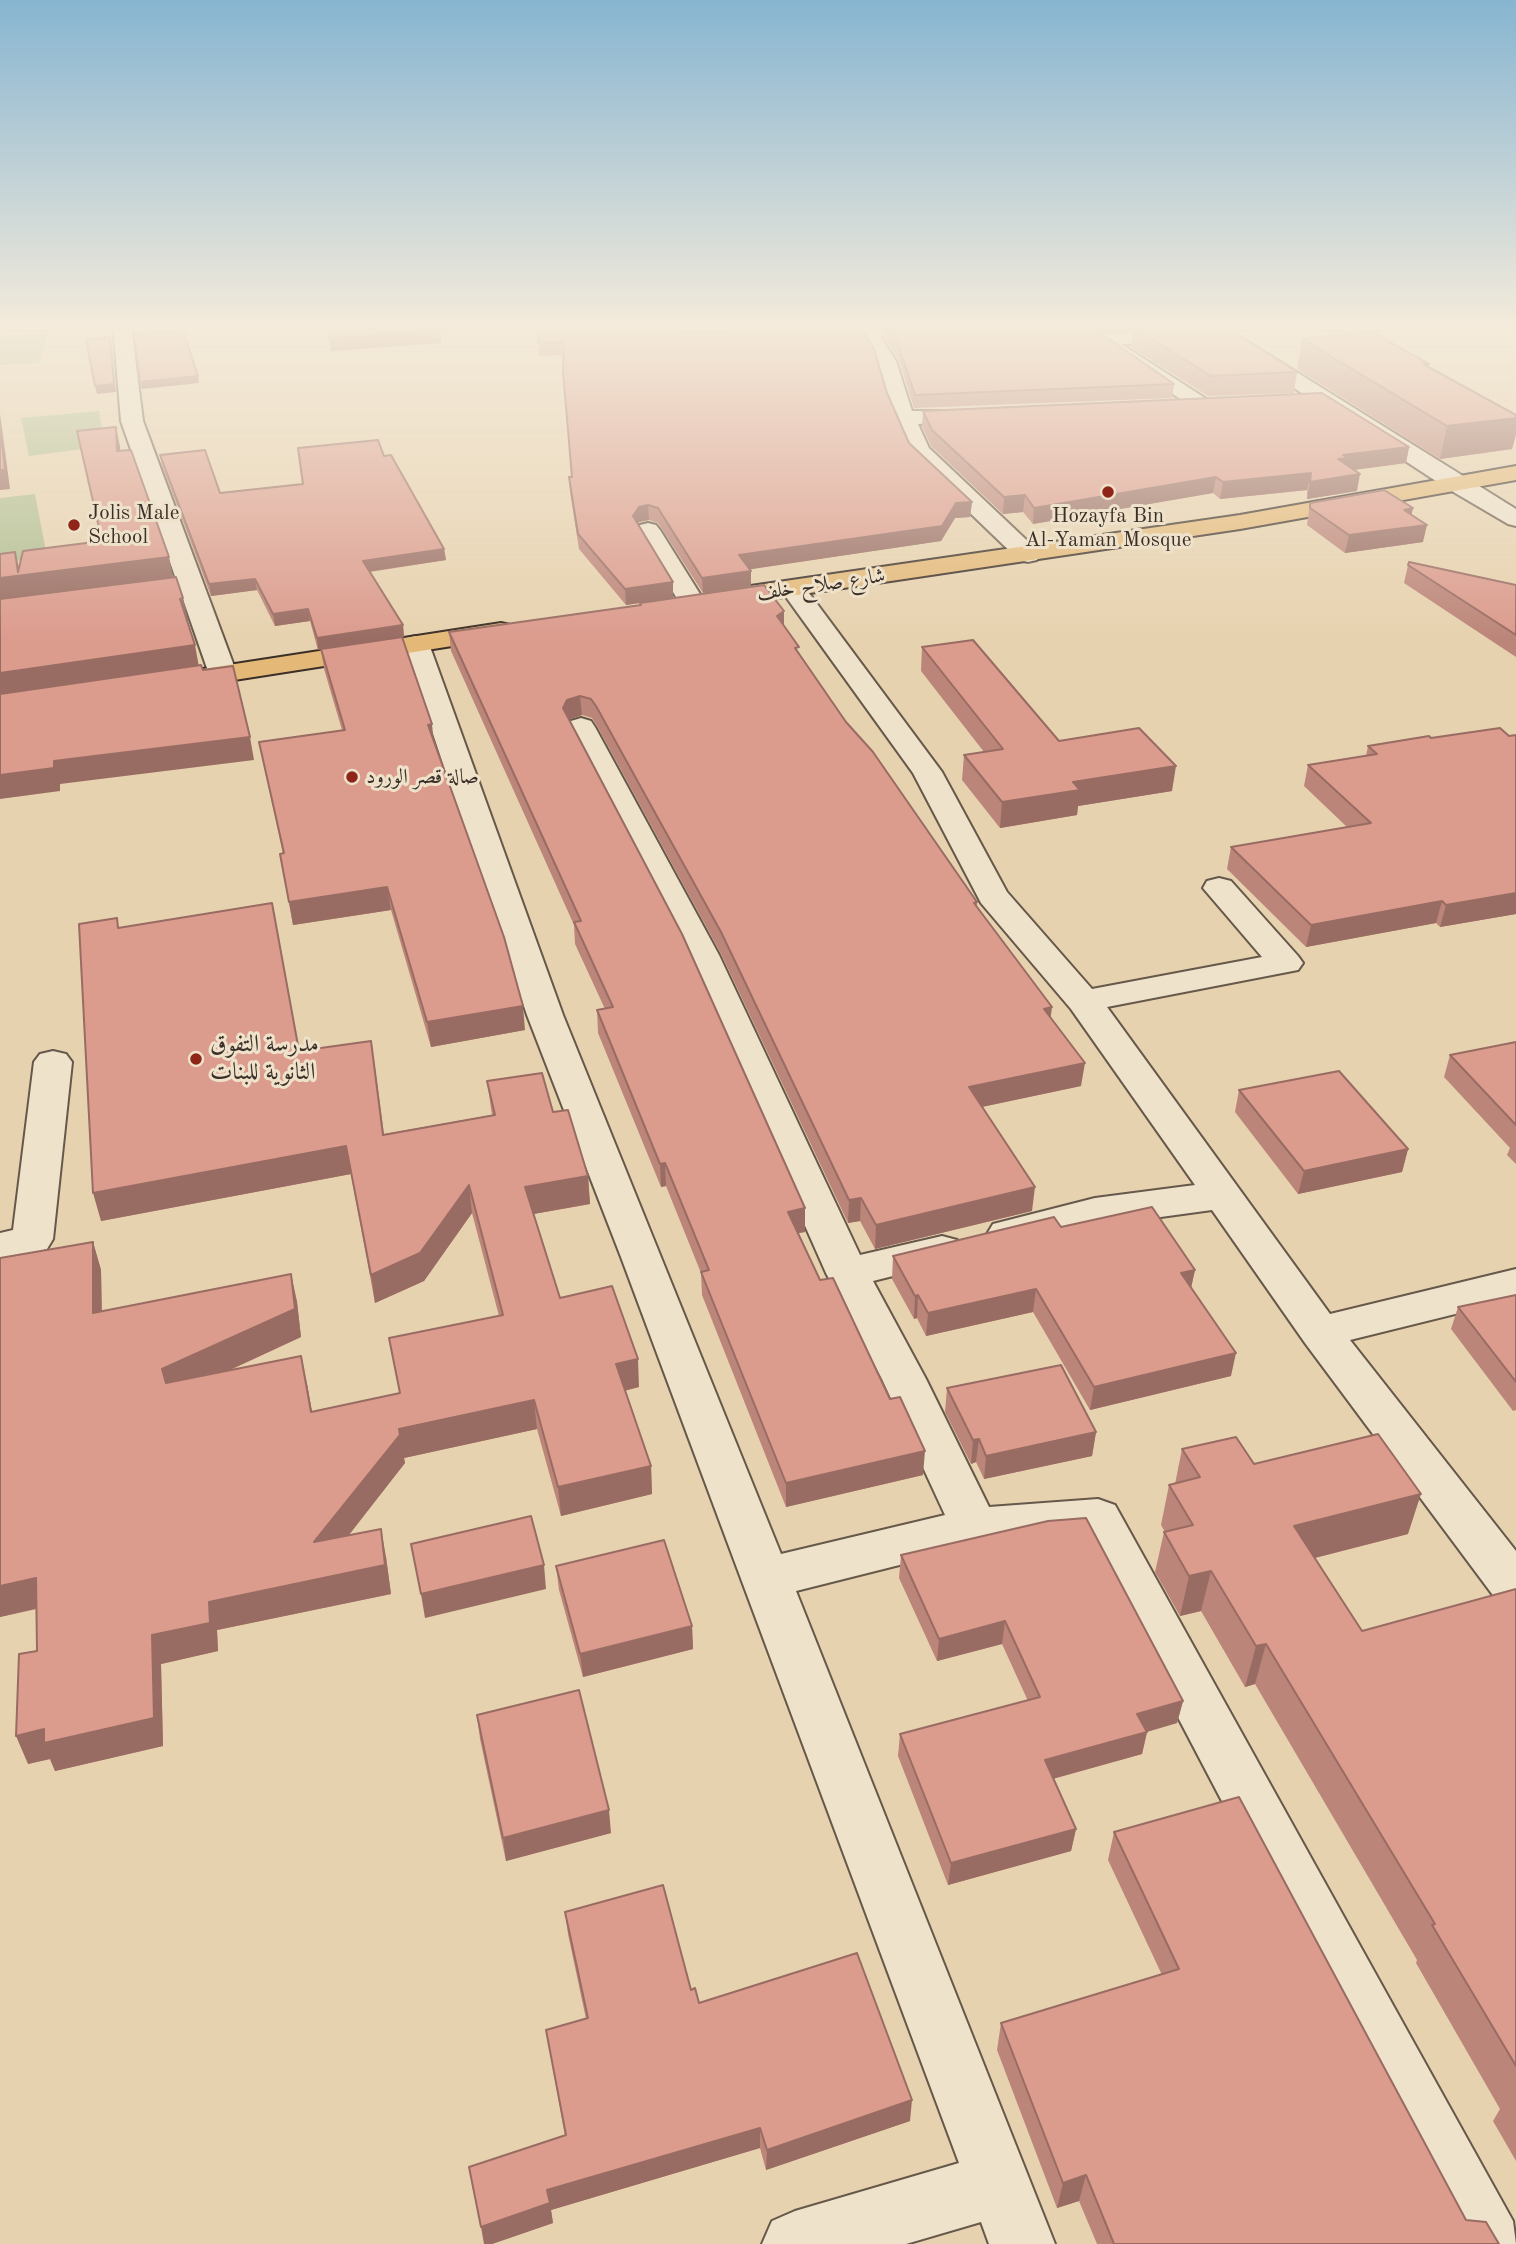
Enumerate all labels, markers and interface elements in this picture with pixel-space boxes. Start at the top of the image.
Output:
marker: Hozayfa Bin Al-Yaman Mosque [1100,484,1116,500]
place label: Jolis Male School [88,500,179,550]
place label: Hozayfa Bin Al-Yaman Mosque [1025,503,1191,553]
marker: Jolis Male School [66,517,82,533]
street label: شارع صلاح خلف [755,564,887,606]
place label: صالة قصر الورود [366,764,479,790]
marker: صالة قصر الورود [344,769,360,785]
place label: مدرسة التفوق الثانوية للبنات [210,1031,319,1087]
marker: مدرسة التفوق الثانوية للبنات [188,1051,204,1067]

